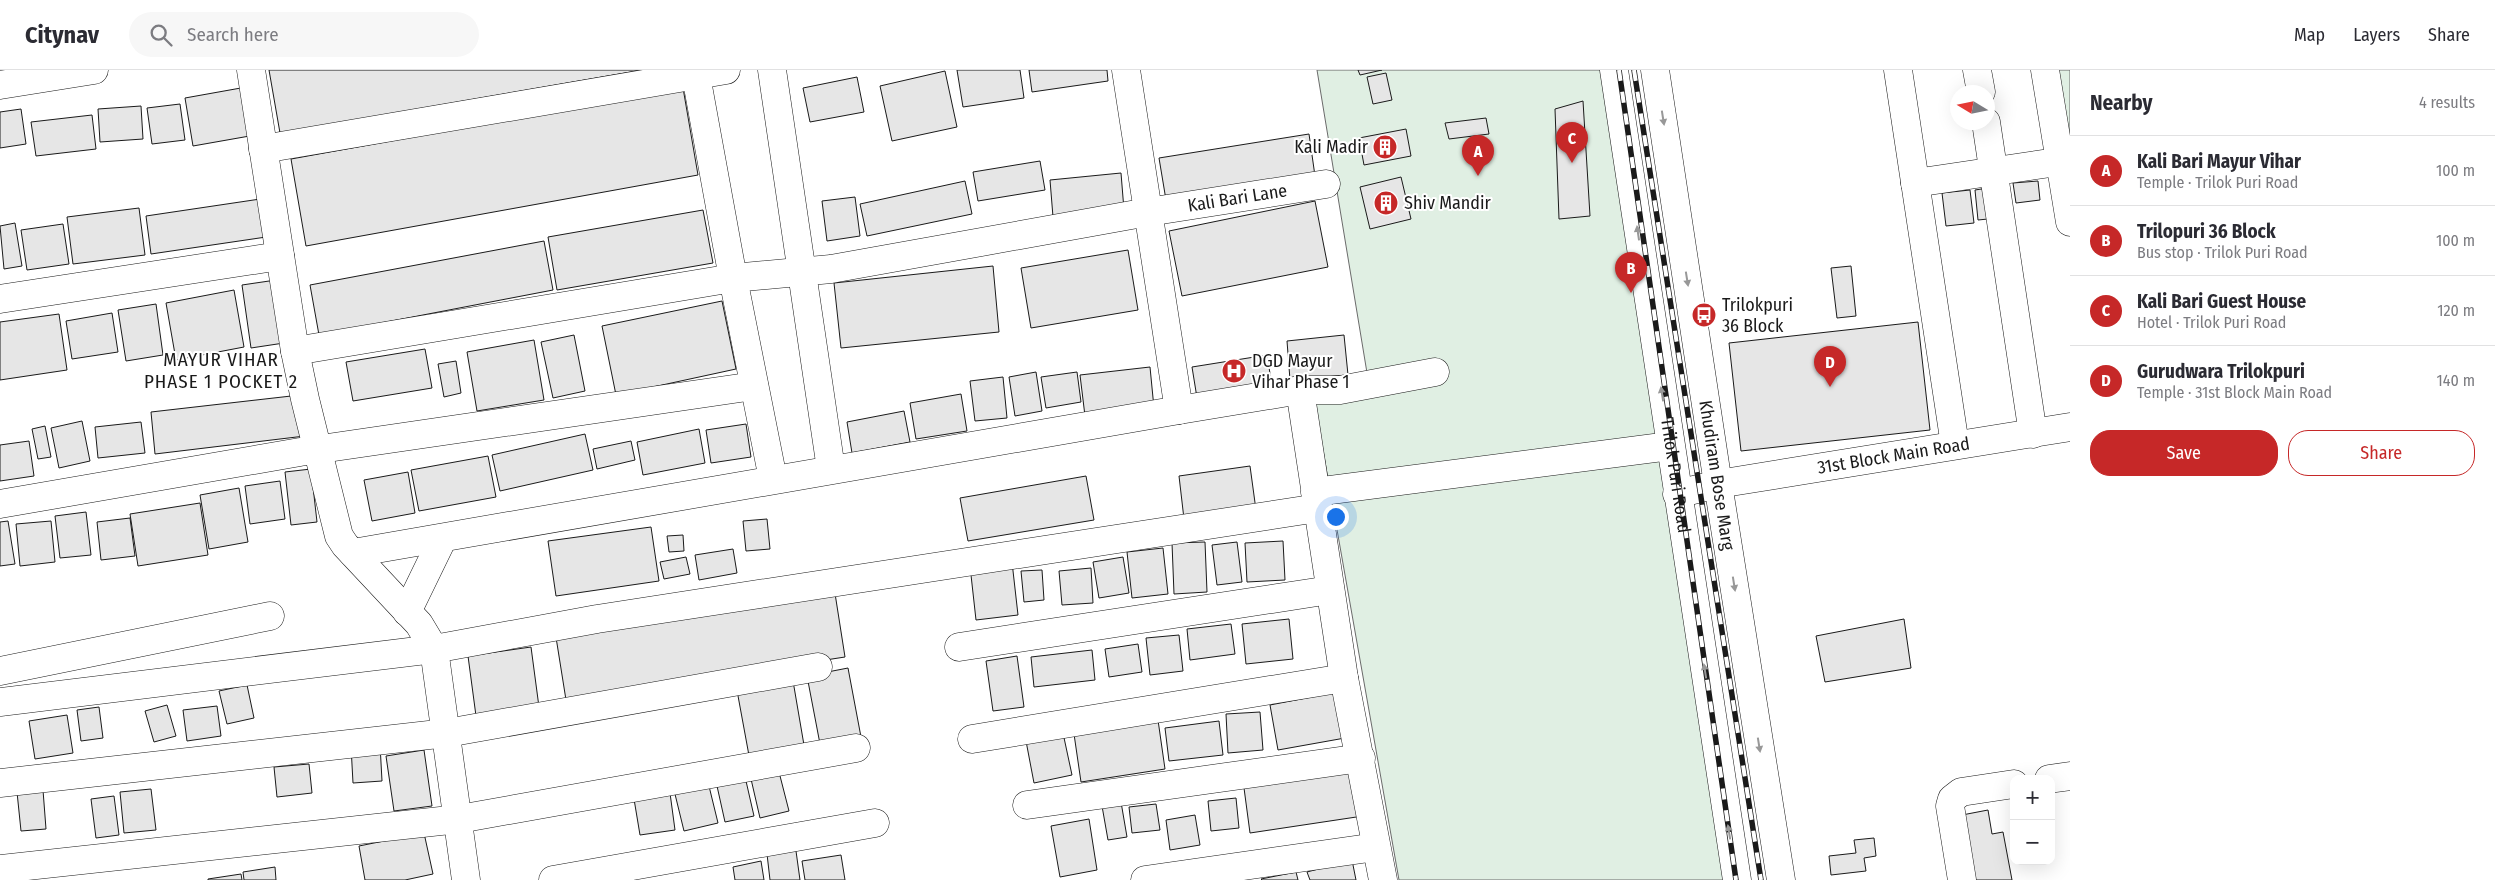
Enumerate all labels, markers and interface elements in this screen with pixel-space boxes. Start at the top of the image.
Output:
search box [129,12,479,57]
text: Citynav [25,21,99,49]
icon: search [147,21,175,49]
text: Search here [187,23,279,46]
text: Map [2294,24,2325,46]
text: Layers [2353,24,2400,46]
text: Share [2428,24,2470,46]
north arrow [1950,85,1995,130]
text: Nearby [2090,90,2152,116]
text: 4 results [2419,93,2475,112]
one-way arrow [1659,111,1667,127]
pin: C [1556,122,1588,163]
building icon: Kali Madir [1372,134,1398,160]
pin: A [1462,135,1494,176]
place label: Kali Madir [1294,136,1369,158]
text: Kali Bari Mayur Vihar [2137,150,2301,173]
text: A [2102,161,2110,180]
text: 100 m [2436,161,2475,180]
text: Temple · Trilok Puri Road [2137,173,2298,192]
street label: Kali Bari Lane [1186,179,1289,217]
building icon: Shiv Mandir [1373,190,1399,216]
place label: Shiv Mandir [1404,192,1491,214]
text: Trilopuri 36 Block [2137,220,2276,243]
one-way arrow [1634,225,1642,241]
text: B [2102,231,2110,250]
text: 100 m [2436,231,2475,250]
text: Bus stop · Trilok Puri Road [2137,243,2308,262]
pin: B [1615,252,1647,293]
one-way arrow [1683,271,1691,287]
text: Kali Bari Guest House [2137,290,2306,313]
place label: Trilokpuri 36 Block [1722,294,1793,337]
text: C [2102,301,2110,320]
text: 120 m [2437,301,2475,320]
bus stop icon: Trilokpuri 36 Block [1691,302,1717,328]
text: Hotel · Trilok Puri Road [2137,313,2286,332]
pin: D [1814,346,1846,387]
district label: MAYUR VIHAR PHASE 1 POCKET 2 [144,348,298,393]
place label: DGD Mayur Vihar Phase 1 [1252,350,1350,393]
hospital icon: DGD Mayur Vihar Phase 1 [1221,358,1247,384]
text: Gurudwara Trilokpuri [2137,360,2305,383]
text: D [2101,371,2111,390]
text: 140 m [2437,371,2475,390]
text: Temple · 31st Block Main Road [2137,383,2332,402]
one-way arrow [1657,385,1665,401]
street label: Khudiram Bose Marg [1694,399,1739,552]
street label: Trilok Puri Road [1656,416,1695,534]
button: Save [2090,430,2278,476]
button: Share [2288,430,2475,476]
street label: 31st Block Main Road [1816,432,1971,479]
your location [1323,504,1349,530]
one-way arrow [1730,576,1738,592]
one-way arrow [1700,663,1708,679]
one-way arrow [1756,737,1764,753]
map controls [2010,775,2055,865]
button: + [2010,775,2055,820]
button: − [2010,820,2055,865]
one-way arrow [1725,823,1733,839]

